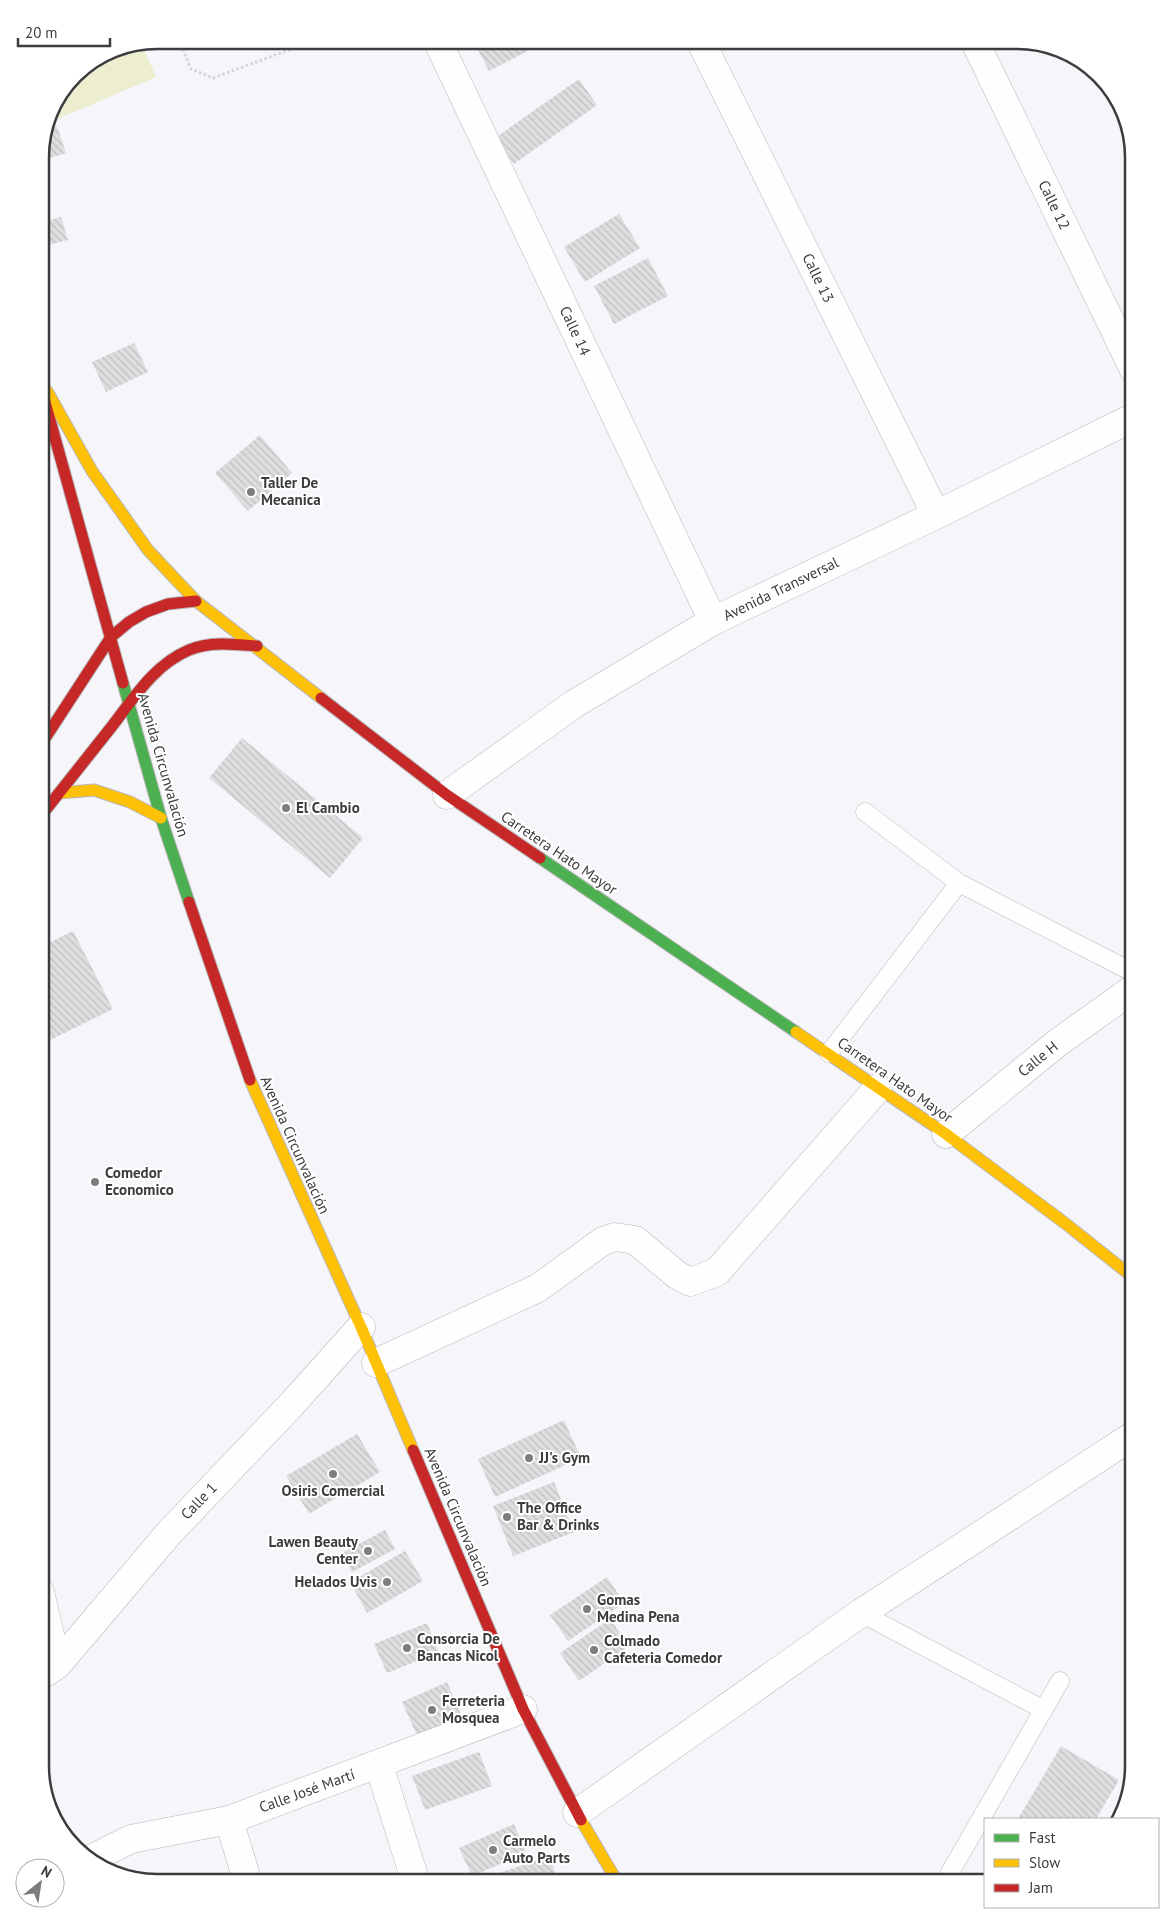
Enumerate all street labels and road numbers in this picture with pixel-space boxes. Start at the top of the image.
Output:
street label: Calle 12 [1034,177,1074,233]
street label: Calle 13 [798,250,838,306]
street label: Calle 14 [556,303,595,359]
street label: Avenida Transversal [720,552,842,625]
street label: Avenida Circunvalación [134,691,193,839]
street label: Carretera Hato Mayor [497,807,621,899]
street label: Carretera Hato Mayor [834,1033,957,1126]
street label: Calle H [1014,1037,1062,1081]
street label: Avenida Circunvalación [256,1073,334,1217]
street label: Avenida Circunvalación [421,1445,496,1589]
street label: Calle 1 [176,1478,221,1523]
street label: Calle José Martí [256,1764,357,1817]

